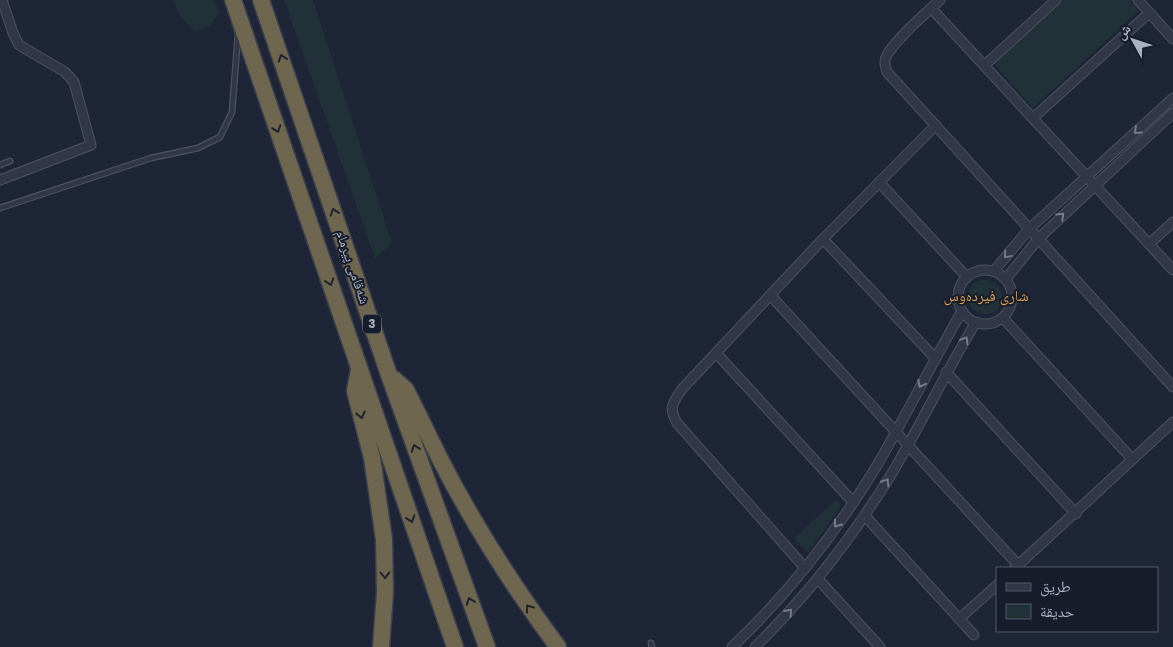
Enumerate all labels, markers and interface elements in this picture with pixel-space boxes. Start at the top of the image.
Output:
north arrow [1108,15,1158,65]
text: ش [1111,19,1136,44]
one-way arrow [278,54,288,63]
one-way arrow [271,124,281,133]
one-way arrow [1133,125,1142,134]
one-way arrow [330,208,340,217]
one-way arrow [1056,213,1065,222]
street label: شەقامی پیرمام [331,227,375,307]
one-way arrow [1004,249,1012,258]
one-way arrow [324,278,334,286]
district label: شاری فیردەوس [943,285,1029,306]
road number: 3 [363,314,381,334]
one-way arrow [959,336,969,345]
one-way arrow [917,379,927,388]
one-way arrow [356,410,366,418]
one-way arrow [411,444,421,453]
one-way arrow [880,478,890,487]
one-way arrow [405,514,415,523]
one-way arrow [835,518,843,527]
legend [996,567,1158,632]
one-way arrow [379,571,390,579]
text: طريق [1040,576,1071,597]
one-way arrow [466,597,476,606]
text: حديقة [1040,601,1075,622]
one-way arrow [526,604,535,614]
one-way arrow [783,608,792,617]

